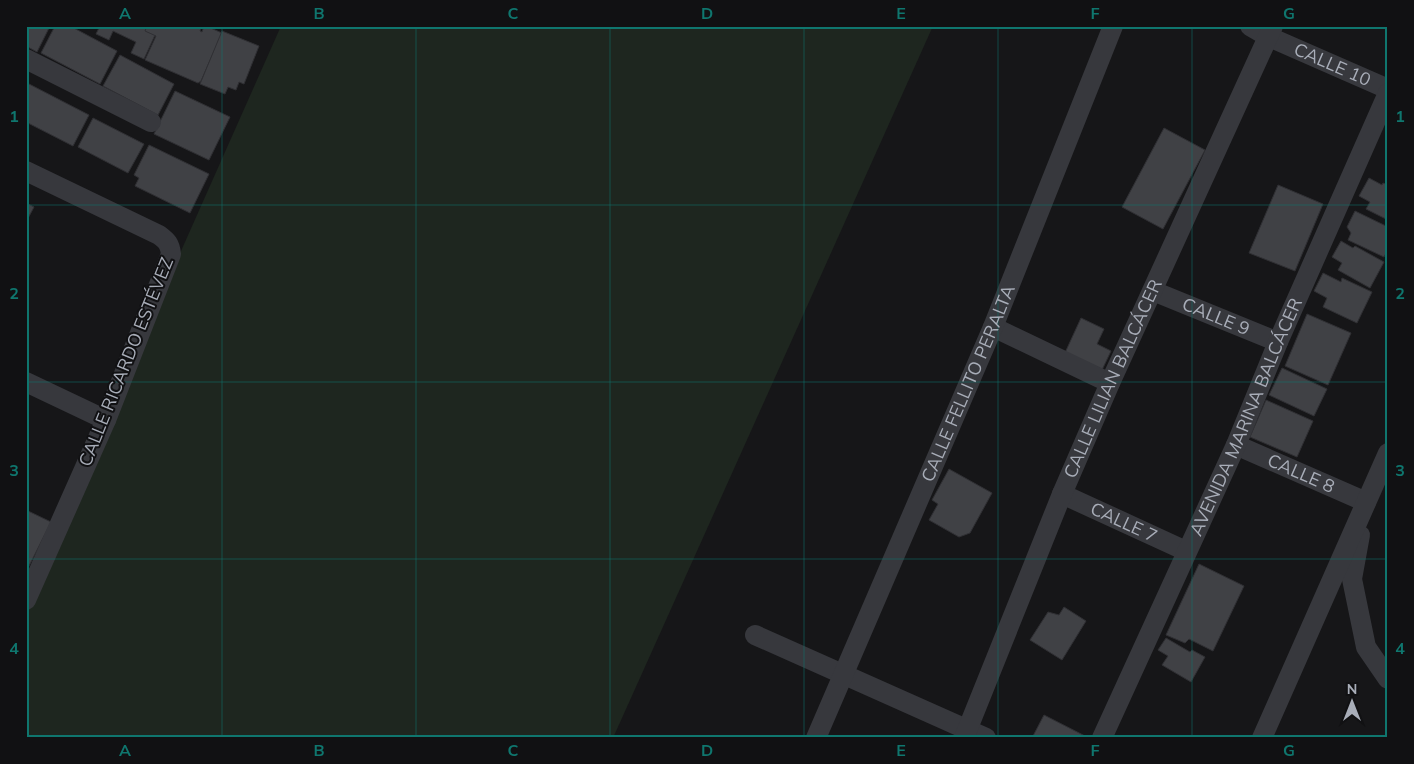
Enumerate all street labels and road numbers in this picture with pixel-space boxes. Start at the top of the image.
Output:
street label: CALLE 10 [1290,37,1375,91]
street label: CALLE RICARDO ESTÉVEZ [73,254,178,470]
street label: CALLE LILIAN BALCÁCER [1058,275,1167,482]
street label: CALLE FELLITO PERALTA [916,281,1020,485]
street label: CALLE 9 [1179,292,1253,340]
street label: AVENIDA MARINA BALCÁCER [1184,294,1307,539]
street label: CALLE 8 [1264,448,1338,498]
street label: CALLE 7 [1087,497,1161,547]

